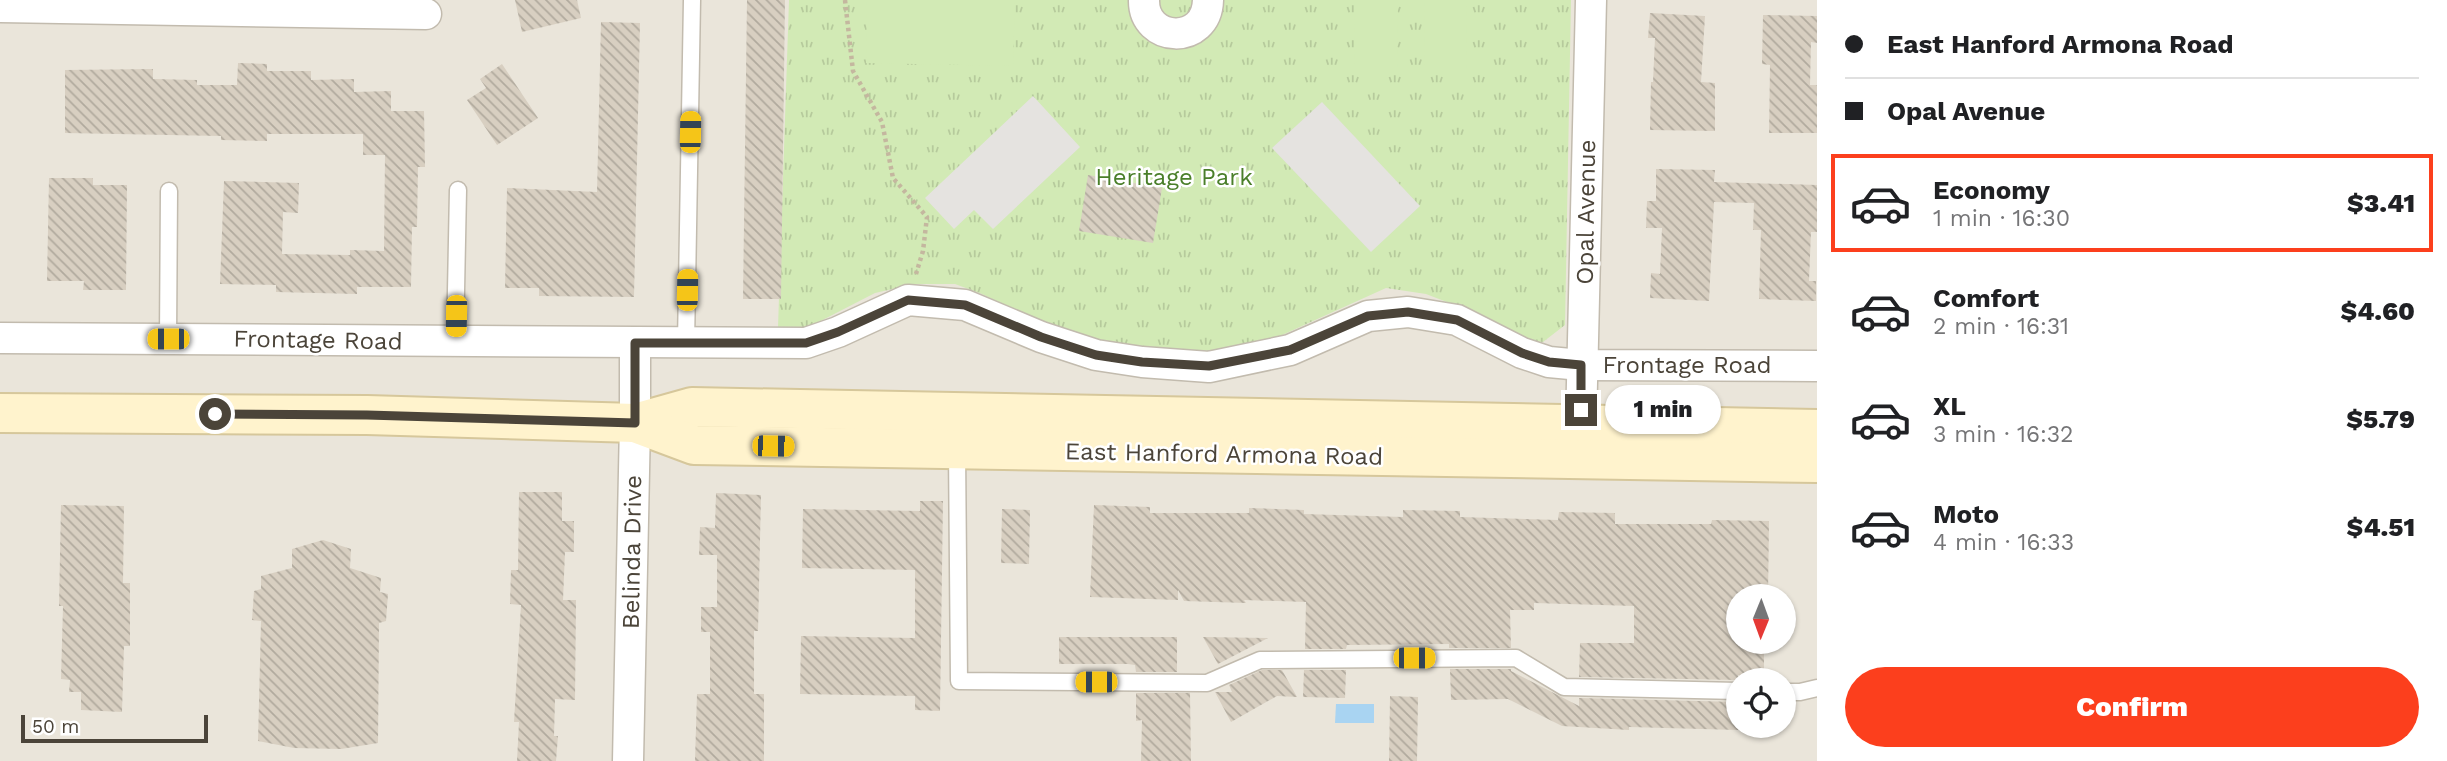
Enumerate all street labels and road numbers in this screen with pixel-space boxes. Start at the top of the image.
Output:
street label: Opal Avenue [1571,139,1601,285]
street label: Frontage Road [233,325,403,355]
street label: Frontage Road [1602,351,1772,379]
street label: East Hanford Armona Road [1065,437,1383,471]
street label: Belinda Drive [617,475,647,629]

